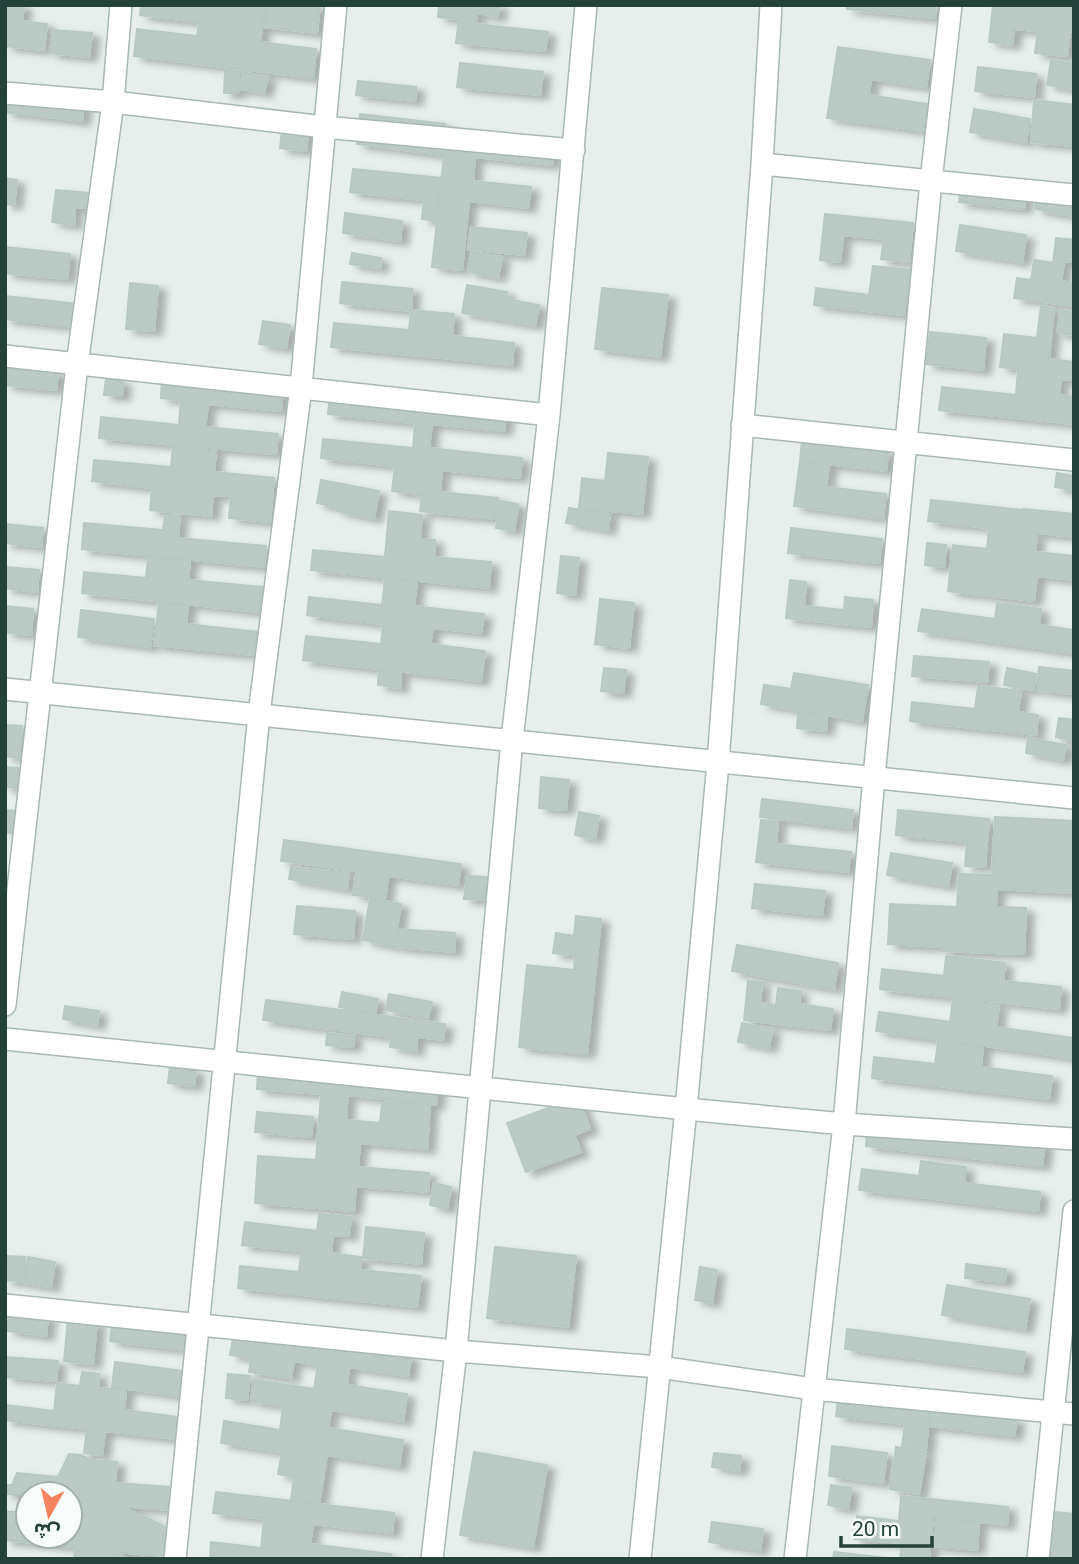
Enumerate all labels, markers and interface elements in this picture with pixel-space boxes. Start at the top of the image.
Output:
north arrow [14,1480,84,1550]
scale bar [841,1504,932,1548]
text: 20 m [852,1517,899,1541]
text: ش [32,1518,61,1545]

